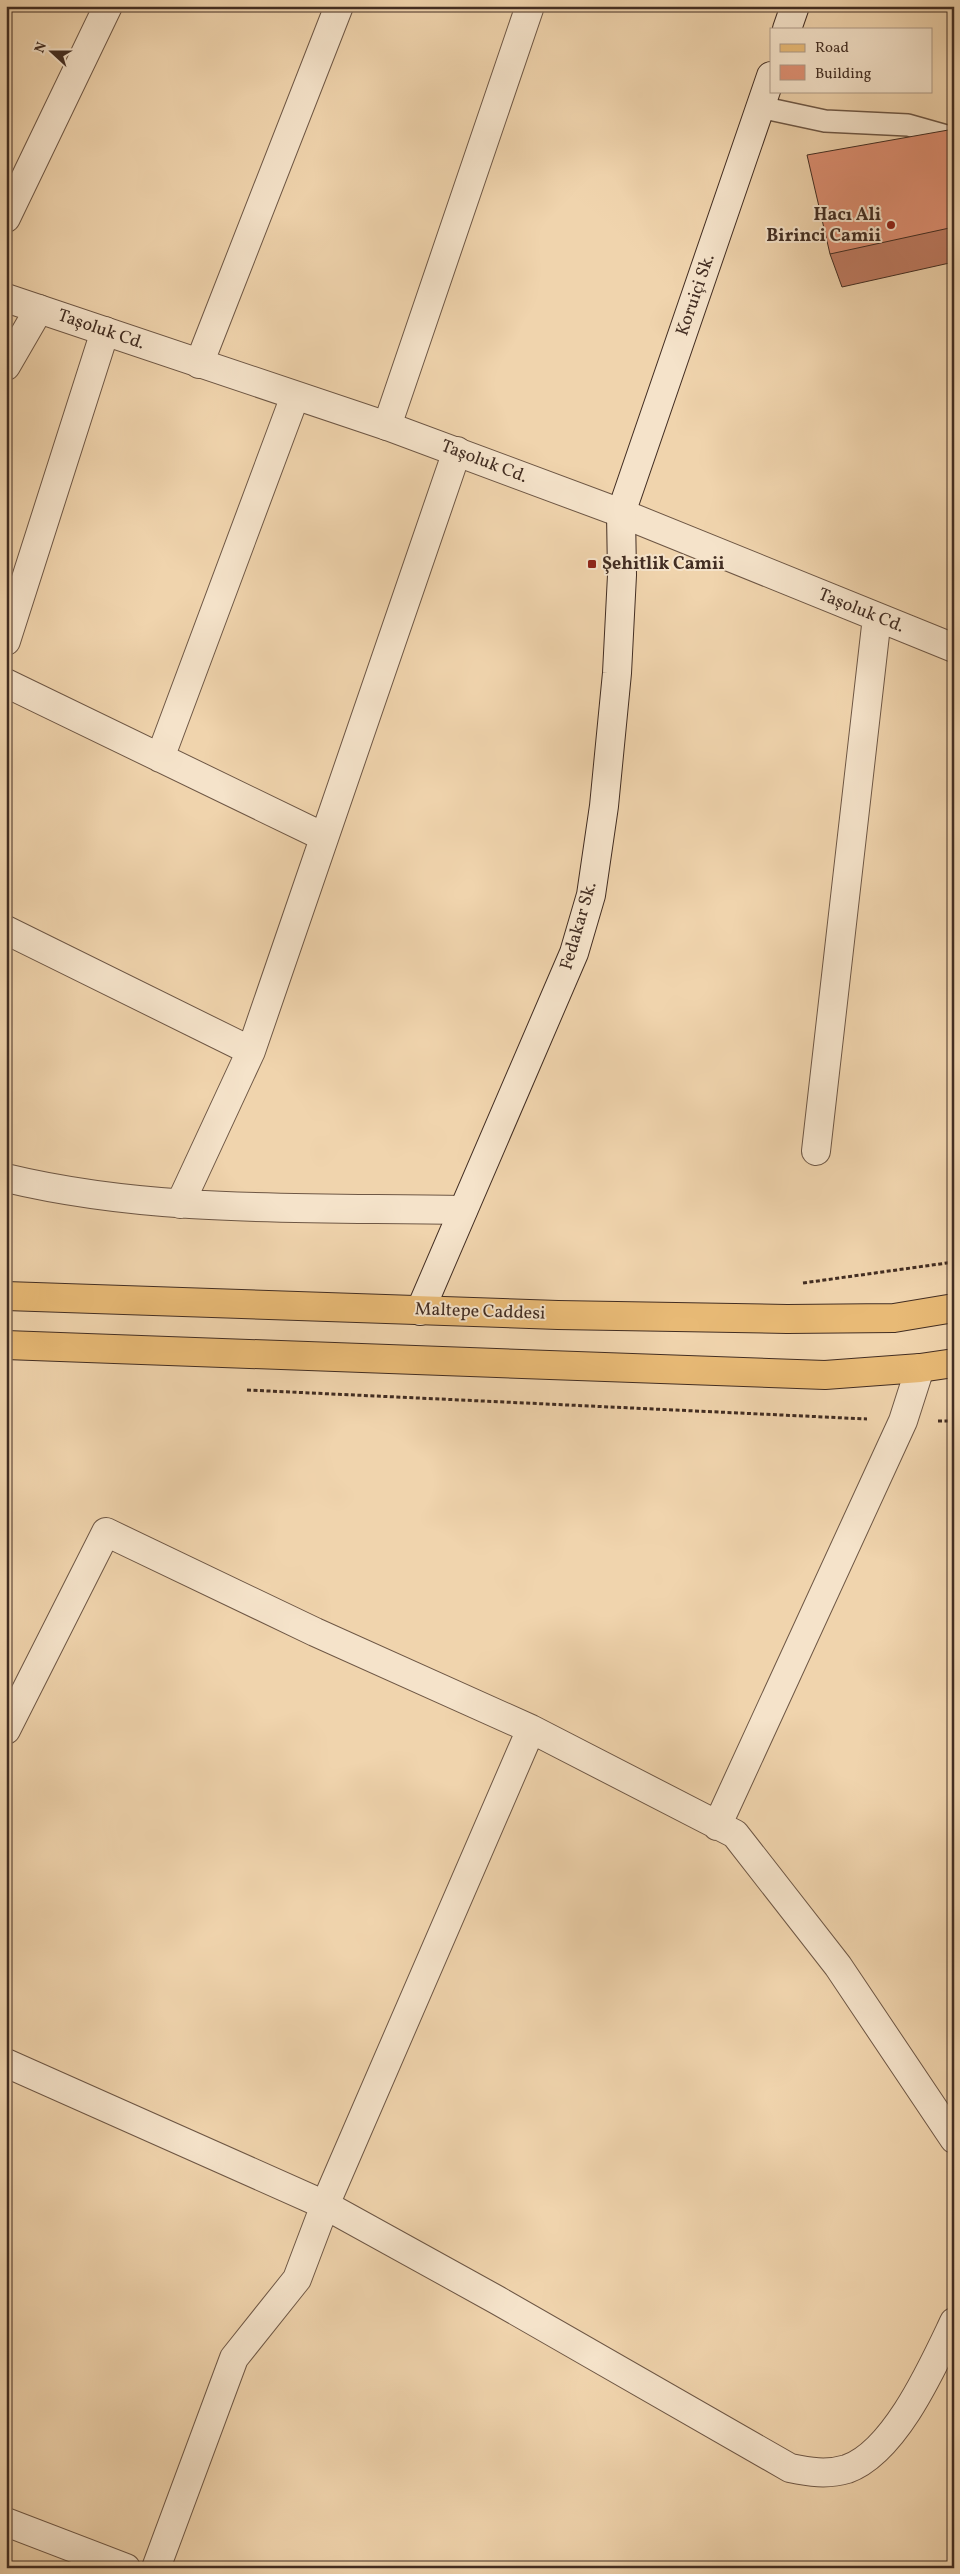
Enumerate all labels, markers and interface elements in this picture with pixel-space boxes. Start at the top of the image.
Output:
north arrow [28,28,78,78]
legend [770,28,932,92]
text: Road [815,38,849,59]
text: N [31,40,52,56]
text: Building [815,64,872,85]
place label: Hacı Ali Birinci Camii [766,203,881,249]
marker: Hacı Ali Birinci Camii [885,219,897,231]
street label: Koruiçi Sk. [670,251,722,339]
street label: Taşoluk Cd. [54,303,148,357]
street label: Taşoluk Cd. [437,434,531,490]
place label: Şehitlik Camii [602,552,725,577]
marker: Şehitlik Camii [586,558,598,570]
street label: Taşoluk Cd. [814,582,908,640]
street label: Fedakar Sk. [554,879,604,973]
street label: Maltepe Caddesi [414,1297,546,1327]

